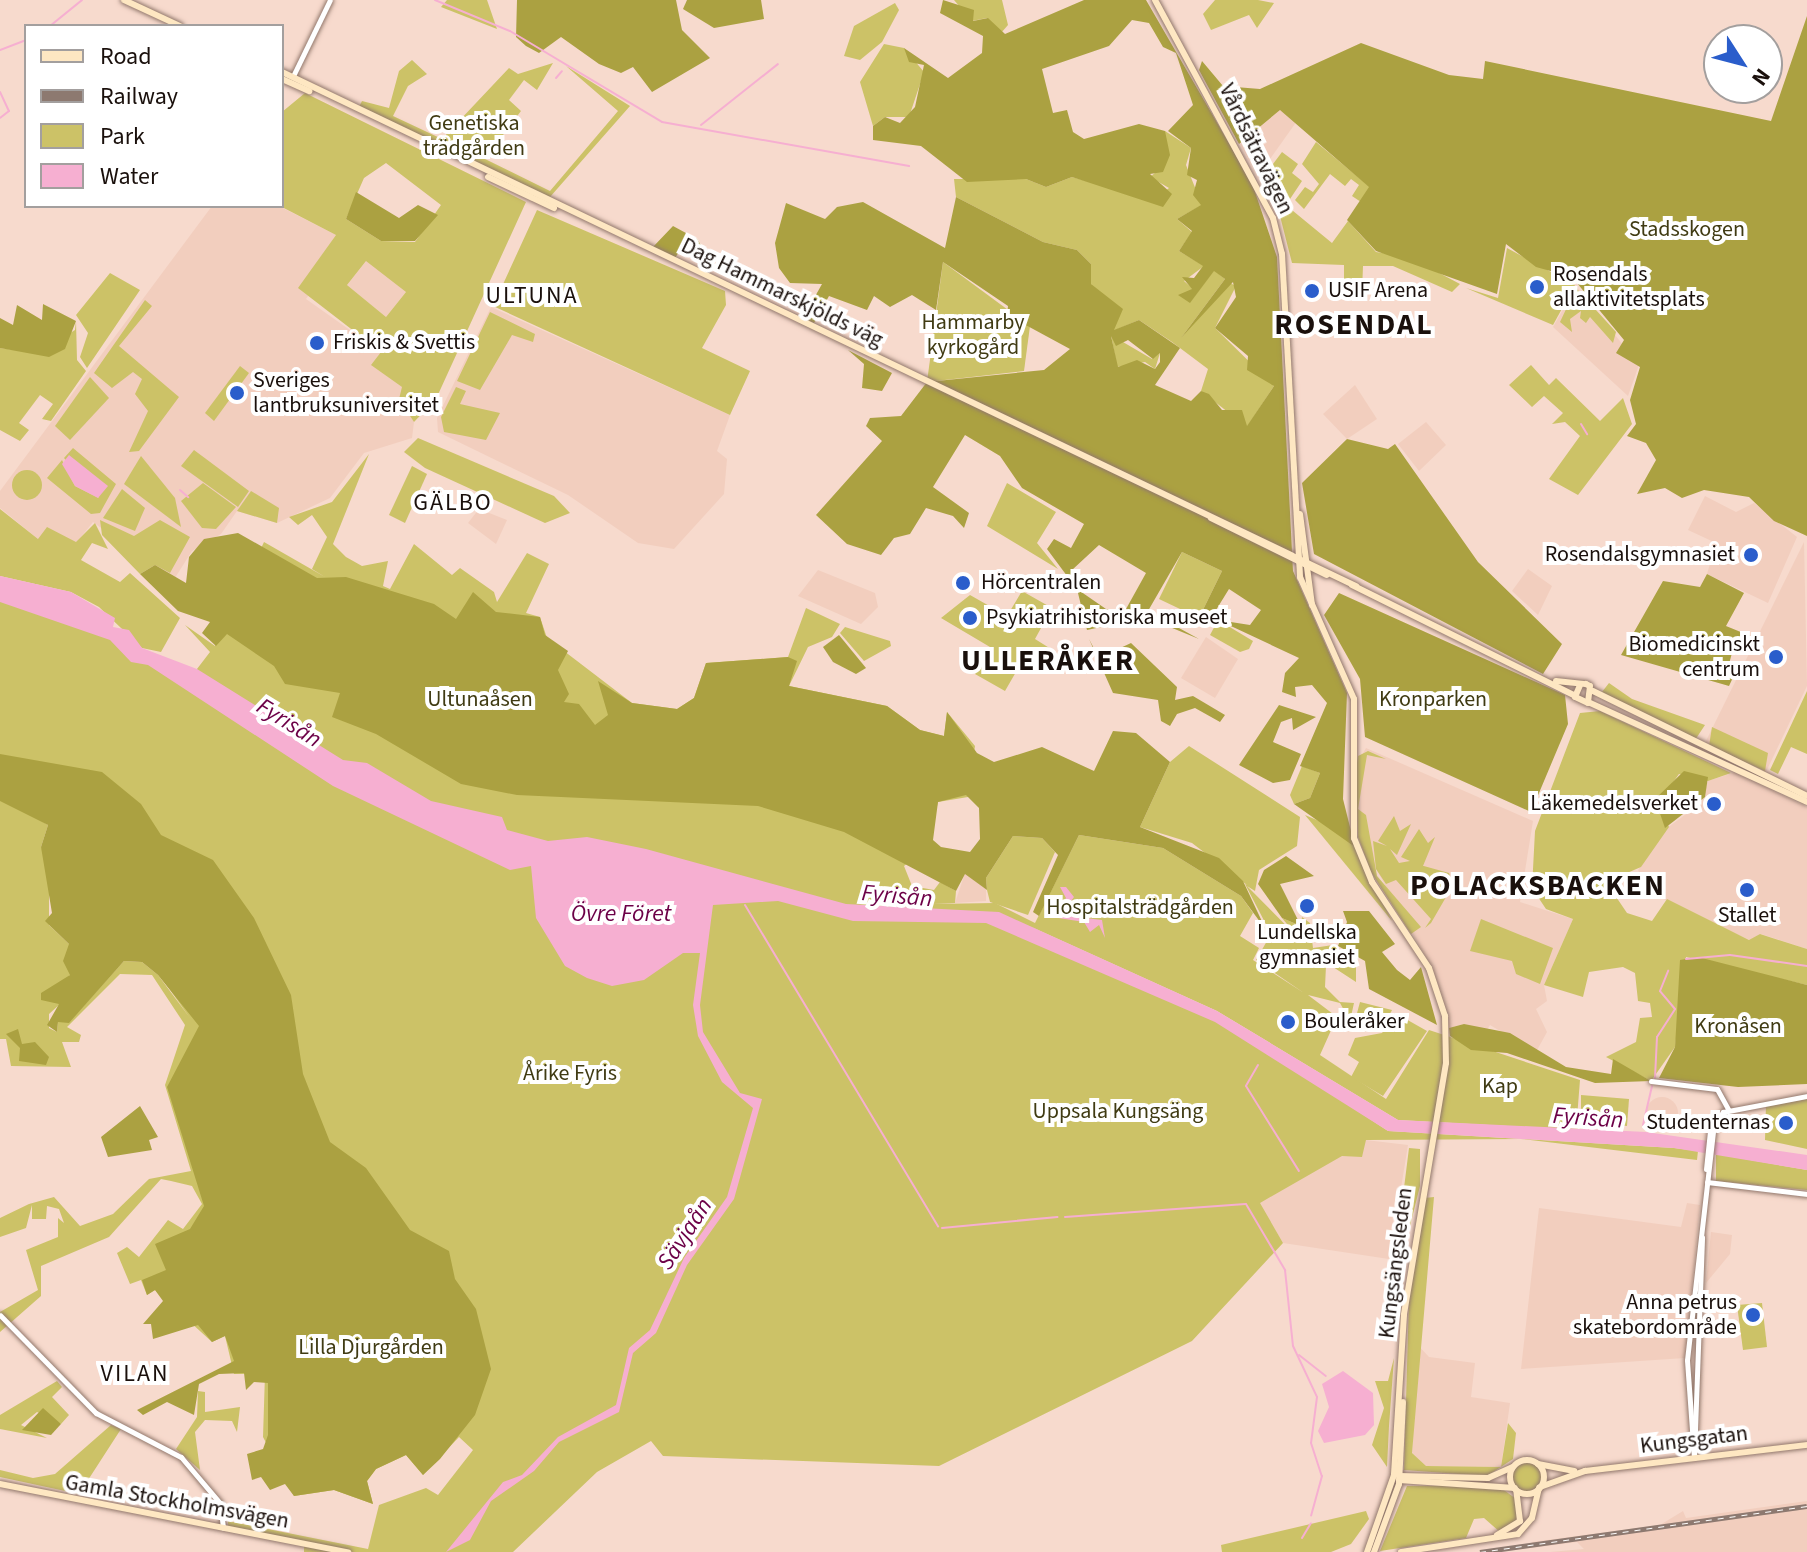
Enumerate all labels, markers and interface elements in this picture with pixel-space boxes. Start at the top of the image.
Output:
legend [24,24,284,208]
north arrow [1703,24,1783,104]
text: Road [100,39,152,74]
text: N [1744,62,1778,92]
text: Railway [100,79,178,114]
street label: Vårdsätravägen [1213,79,1299,219]
park label: Genetiska trädgården [423,110,525,162]
text: Park [100,119,145,154]
text: Water [100,159,158,194]
park label: Stadsskogen [1629,217,1745,243]
street label: Dag Hammarskjölds väg [677,233,887,353]
place label: Rosendals allaktivitetsplats [1553,261,1705,312]
place label: USIF Arena [1328,278,1428,304]
marker: Rosendals allaktivitetsplats [1528,278,1546,296]
district label: ULTUNA [485,282,579,310]
marker: USIF Arena [1303,282,1321,300]
district label: ROSENDAL [1274,307,1434,343]
park label: Hammarby kyrkogård [922,309,1024,360]
place label: Friskis & Svettis [333,330,475,356]
marker: Friskis & Svettis [308,334,326,352]
place label: Sveriges lantbruksuniversitet [253,367,439,418]
marker: Sveriges lantbruksuniversitet [228,384,246,402]
district label: GÄLBO [413,489,493,517]
place label: Rosendalsgymnasiet [1545,542,1735,568]
marker: Rosendalsgymnasiet [1742,546,1760,564]
place label: Hörcentralen [981,570,1101,596]
marker: Hörcentralen [952,572,974,594]
place label: Psykiatrihistoriska museet [986,605,1227,631]
marker: Psykiatrihistoriska museet [961,609,979,627]
place label: Biomedicinskt centrum [1628,631,1760,682]
district label: ULLERÅKER [961,643,1135,679]
marker: Biomedicinskt centrum [1767,648,1785,666]
park label: Ultunaåsen [427,687,533,713]
park label: Kronparken [1379,687,1487,713]
water label: Fyrisån [251,692,327,754]
place label: Läkemedelsverket [1530,791,1698,817]
marker: Läkemedelsverket [1705,795,1723,813]
district label: POLACKSBACKEN [1410,868,1666,904]
water label: Fyrisån [860,879,934,913]
marker: Stallet [1738,881,1756,899]
park label: Hospitalsträdgården [1046,895,1234,921]
marker: Lundellska gymnasiet [1298,897,1316,915]
water label: Övre Föret [571,900,671,928]
place label: Stallet [1718,903,1776,929]
place label: Lundellska gymnasiet [1257,919,1357,970]
place label: Bouleråker [1304,1009,1405,1035]
marker: Bouleråker [1279,1013,1297,1031]
park label: Kronåsen [1694,1014,1782,1040]
park label: Årike Fyris [523,1061,617,1087]
park label: Kap [1482,1074,1518,1100]
park label: Uppsala Kungsäng [1033,1099,1203,1125]
water label: Fyrisån [1552,1101,1624,1135]
place label: Studenternas [1646,1110,1770,1136]
marker: Studenternas [1777,1114,1795,1132]
street label: Kungsängsleden [1374,1186,1418,1340]
water label: Sävjaån [651,1193,719,1275]
place label: Anna petrus skatebordområde [1573,1289,1737,1340]
marker: Anna petrus skatebordområde [1744,1306,1762,1324]
park label: Lilla Djurgården [298,1335,444,1361]
district label: VILAN [101,1360,169,1388]
street label: Kungsgatan [1639,1420,1749,1460]
street label: Gamla Stockholmsvägen [63,1469,291,1535]

